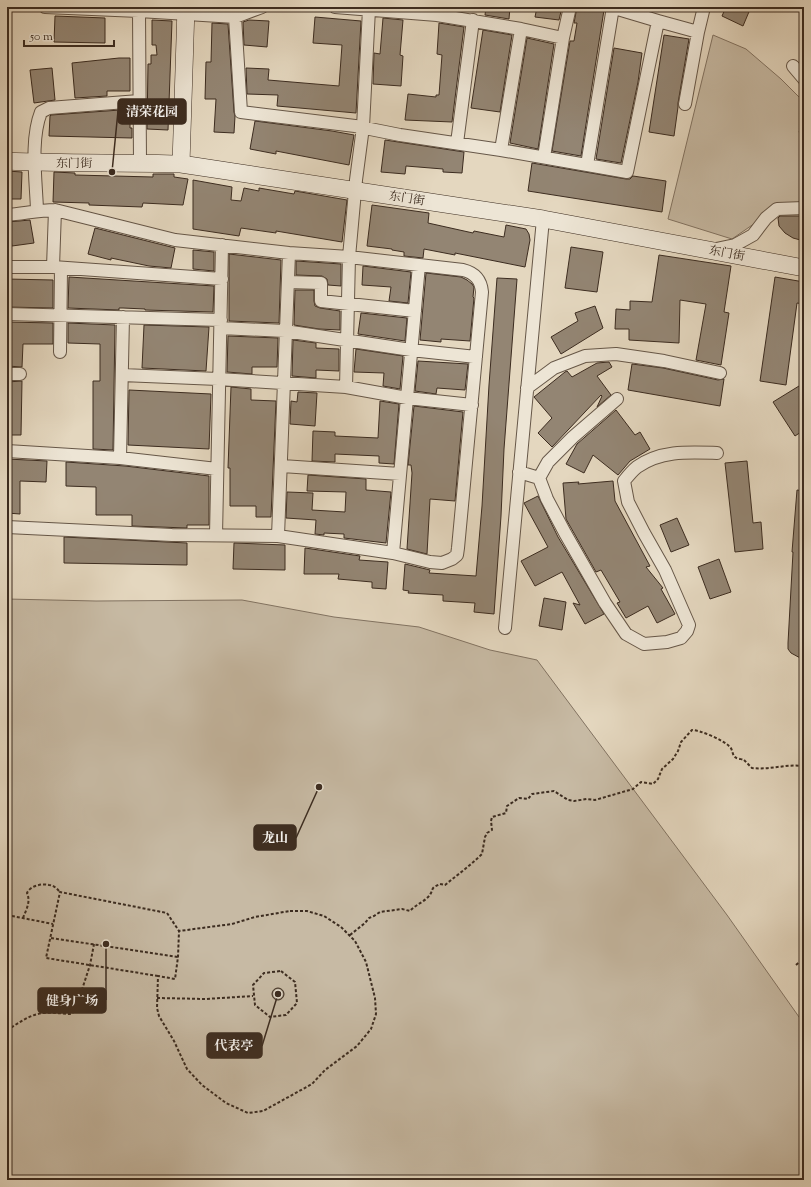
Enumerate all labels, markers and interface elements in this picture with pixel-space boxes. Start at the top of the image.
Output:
scale bar [24,22,114,48]
text: 50 m [29,28,53,46]
callout: 清荣花园 [118,99,186,124]
text: 清荣花园 [126,104,178,122]
street label: 东门街 [56,155,93,173]
street label: 东门街 [388,187,427,211]
street label: 东门街 [707,242,747,266]
callout: 龙山 [254,825,296,850]
text: 龙山 [262,830,288,848]
callout: 健身广场 [38,988,106,1013]
text: 健身广场 [46,993,98,1011]
callout: 代表亭 [207,1033,262,1058]
text: 代表亭 [214,1038,254,1056]

